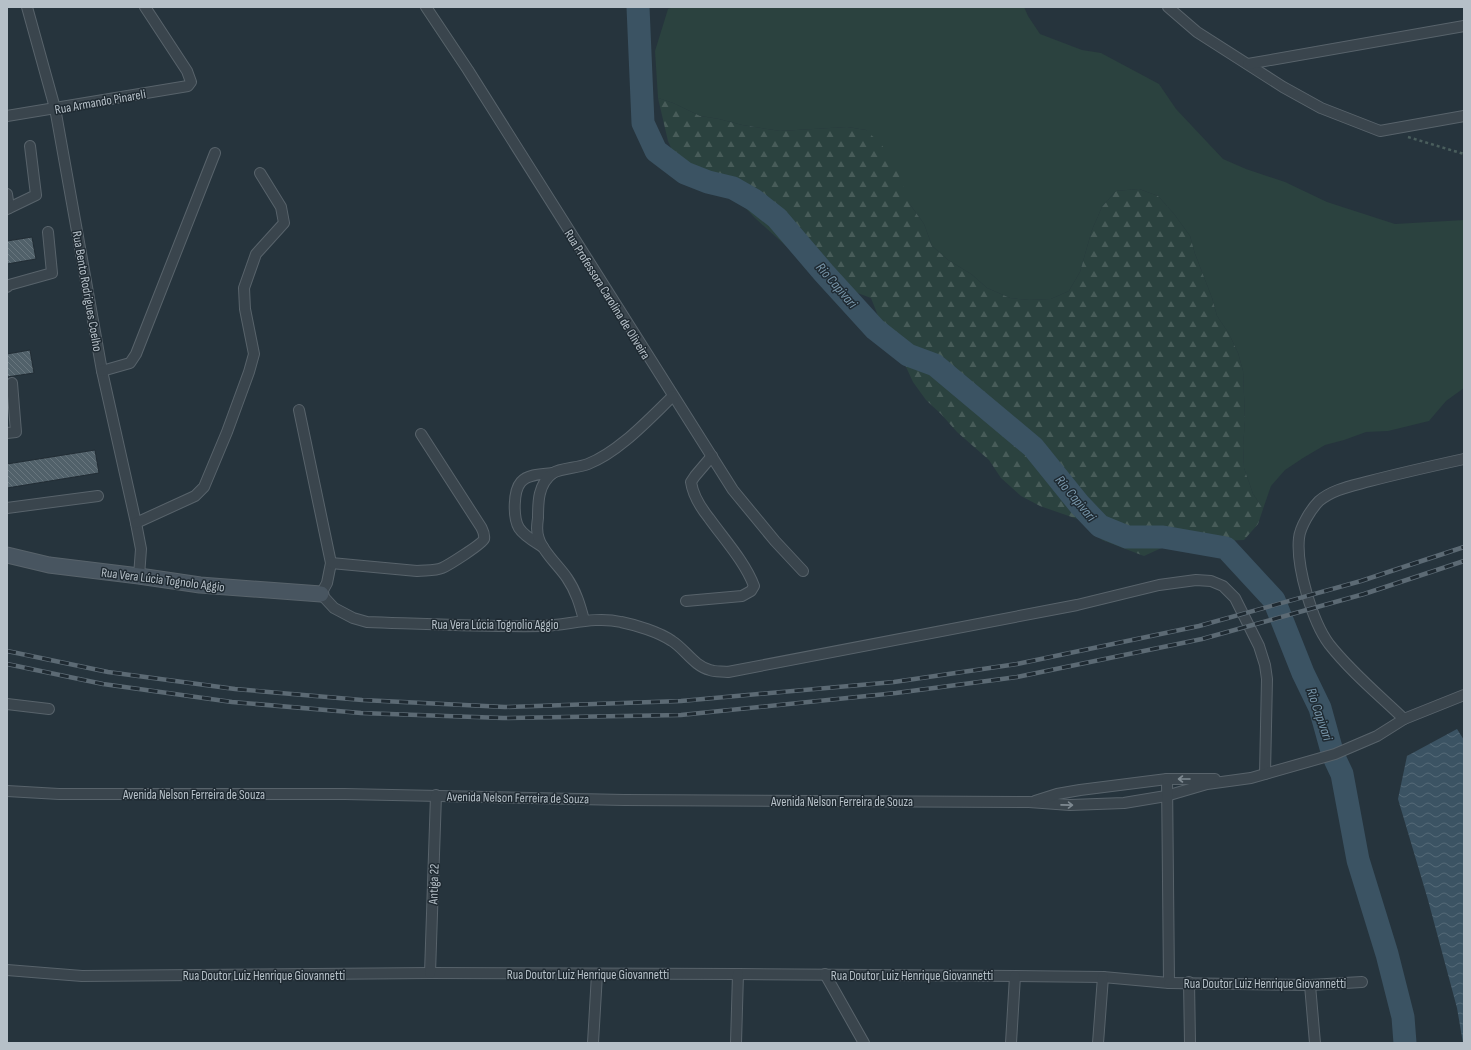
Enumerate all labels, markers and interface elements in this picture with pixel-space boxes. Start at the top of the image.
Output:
street label: Rua Armando Pinareli [53,86,147,118]
street label: Rua Professora Carolina de Oliveira [561,227,654,362]
street label: Rua Bento Rodrigues Coelho [69,230,105,353]
water label: Rio Capivari [812,259,861,312]
water label: Rio Capivari [1052,472,1100,525]
street label: Rua Vera Lúcia Tognolo Aggio [100,564,226,596]
street label: Rua Vera Lúcia Tognolio Aggio [431,617,559,633]
water label: Rio Capivari [1303,686,1337,743]
one-way arrow [1178,775,1191,783]
street label: Avenida Nelson Ferreira de Souza [122,787,265,803]
street label: Avenida Nelson Ferreira de Souza [446,789,589,807]
street label: Avenida Nelson Ferreira de Souza [770,794,913,810]
one-way arrow [1060,801,1073,809]
street label: Antiga 22 [425,863,443,906]
street label: Rua Doutor Luiz Henrique Giovannetti [507,967,669,983]
street label: Rua Doutor Luiz Henrique Giovannetti [183,968,345,984]
street label: Rua Doutor Luiz Henrique Giovannetti [831,968,993,984]
street label: Rua Doutor Luiz Henrique Giovannetti [1184,976,1346,992]

